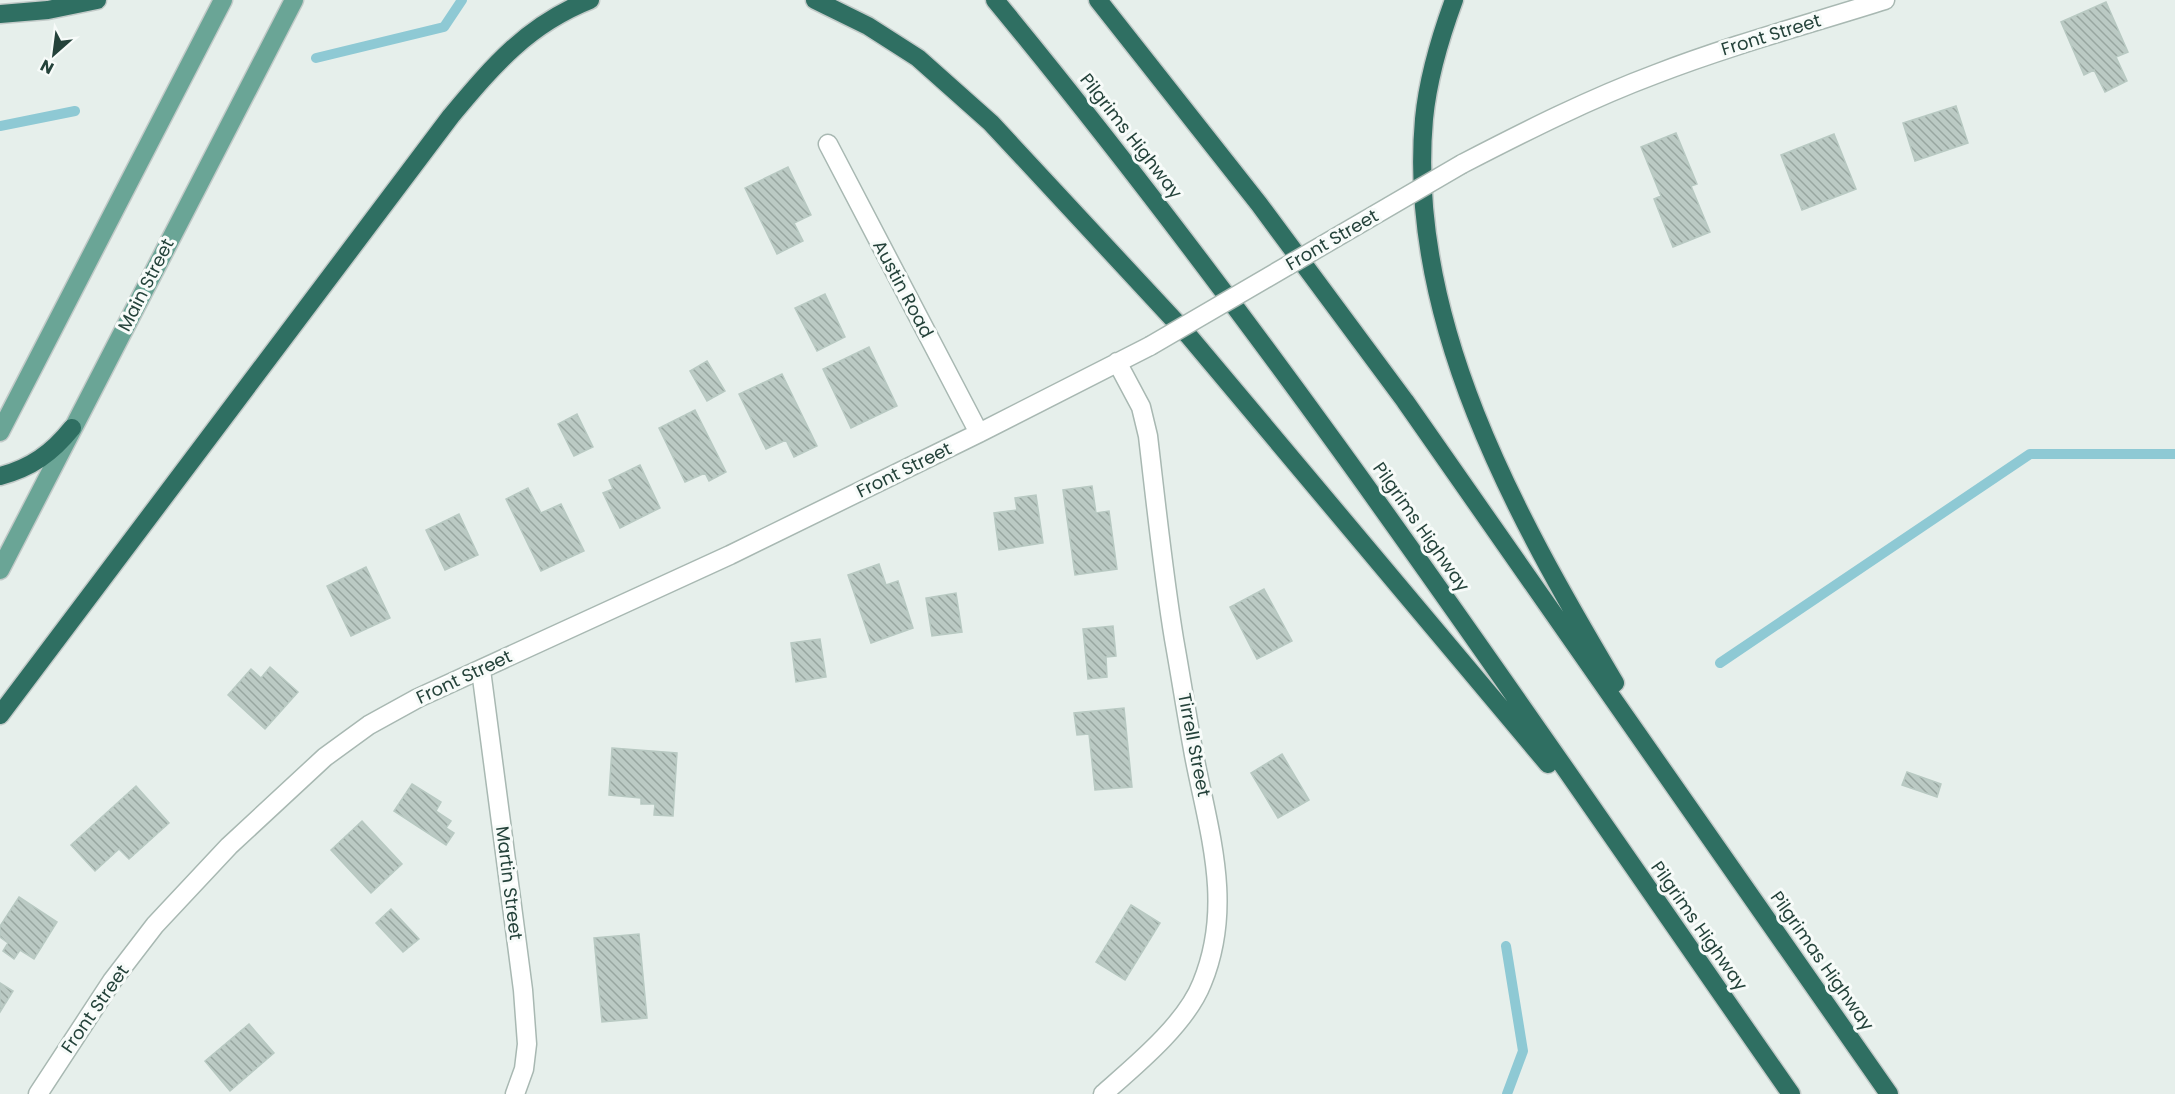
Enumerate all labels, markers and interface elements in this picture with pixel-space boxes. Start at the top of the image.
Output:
street label: Front Street [1718,8,1824,62]
north arrow [24,24,84,84]
text: N [36,54,58,80]
street label: Pilgrims Highway [1074,68,1188,204]
street label: Front Street [1281,203,1383,276]
street label: Main Street [111,234,180,335]
street label: Austin Road [867,236,940,342]
street label: Front Street [852,436,955,503]
street label: Pilgrims Highway [1367,457,1476,597]
street label: Front Street [412,643,516,710]
street label: Tirrell Street [1172,691,1217,799]
street label: Martin Street [490,825,529,941]
street label: Pilgrims Highway [1645,856,1754,996]
street label: Pilgrimas Highway [1765,886,1880,1036]
street label: Front Street [55,959,134,1058]

